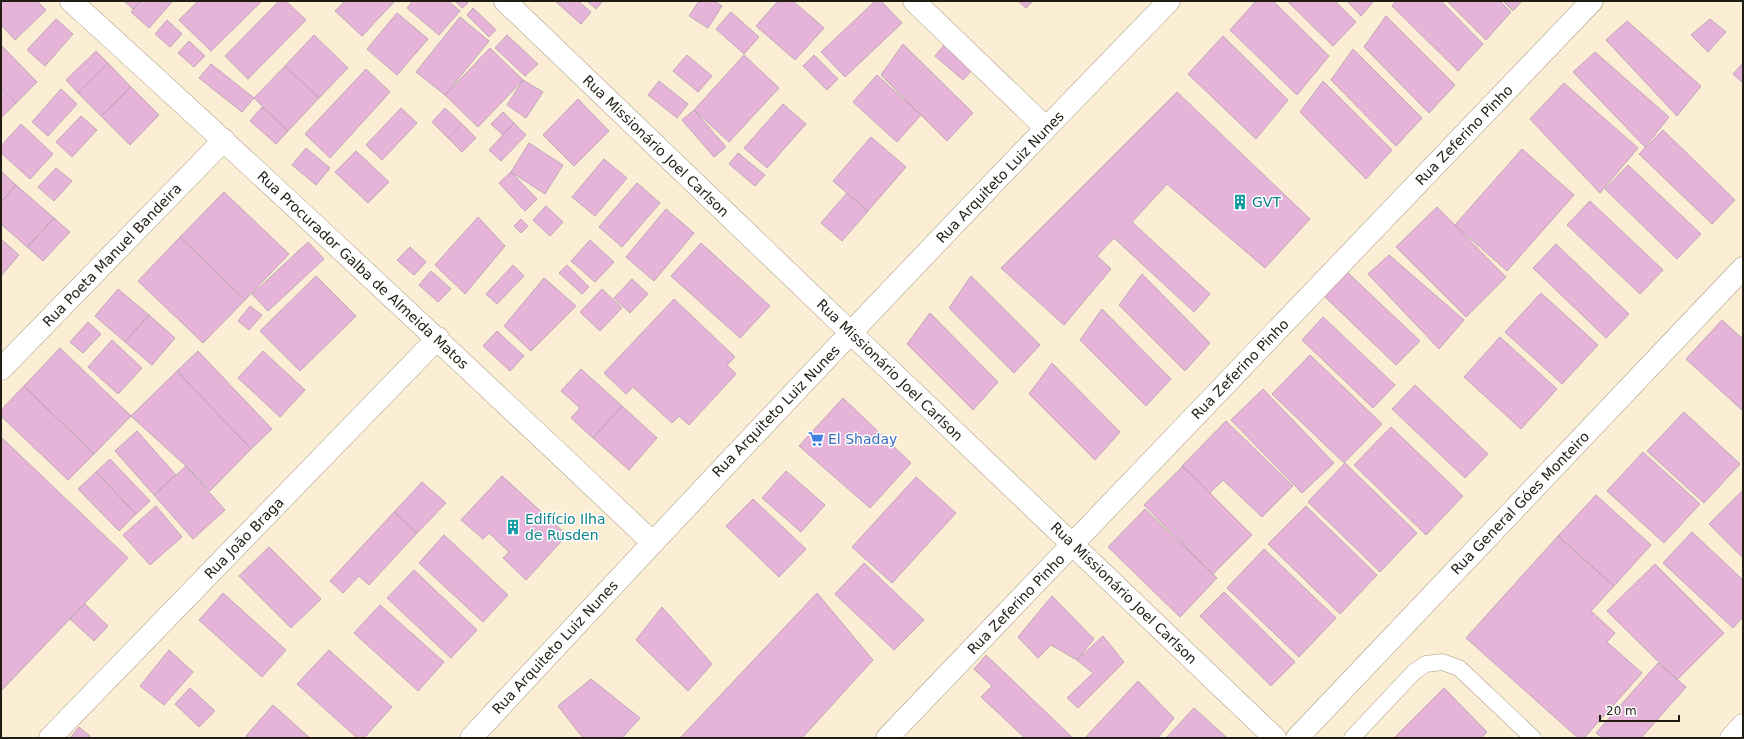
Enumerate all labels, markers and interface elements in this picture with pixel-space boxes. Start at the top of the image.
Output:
street label: Rua Missionário Joel Carlson [580,72,732,220]
street label: Rua Zeferino Pinho [1412,82,1516,188]
street label: Rua Arquiteto Luiz Nunes [933,108,1067,246]
street label: Rua Procurador Galba de Almeida Matos [254,168,472,372]
street label: Rua Poeta Manuel Bandeira [39,180,185,330]
building icon: GVT [1231,193,1249,211]
place label: GVT [1252,194,1281,210]
street label: Rua Missionário Joel Carlson [814,296,966,444]
street label: Rua Zeferino Pinho [1188,316,1292,422]
street label: Rua Arquiteto Luiz Nunes [709,342,843,480]
street label: Rua General Góes Monteiro [1448,428,1592,578]
supermarket icon: El Shaday [807,430,825,448]
place label: El Shaday [828,431,897,447]
street label: Rua João Braga [201,494,287,582]
place label: Edifício Ilha de Rusden [525,511,606,543]
building icon: Edifício Ilha de Rusden [504,518,522,536]
street label: Rua Missionário Joel Carlson [1048,519,1200,667]
street label: Rua Zeferino Pinho [964,551,1068,657]
street label: Rua Arquiteto Luiz Nunes [489,577,621,717]
scale bar [1600,697,1679,723]
text: 20 m [1606,704,1637,718]

